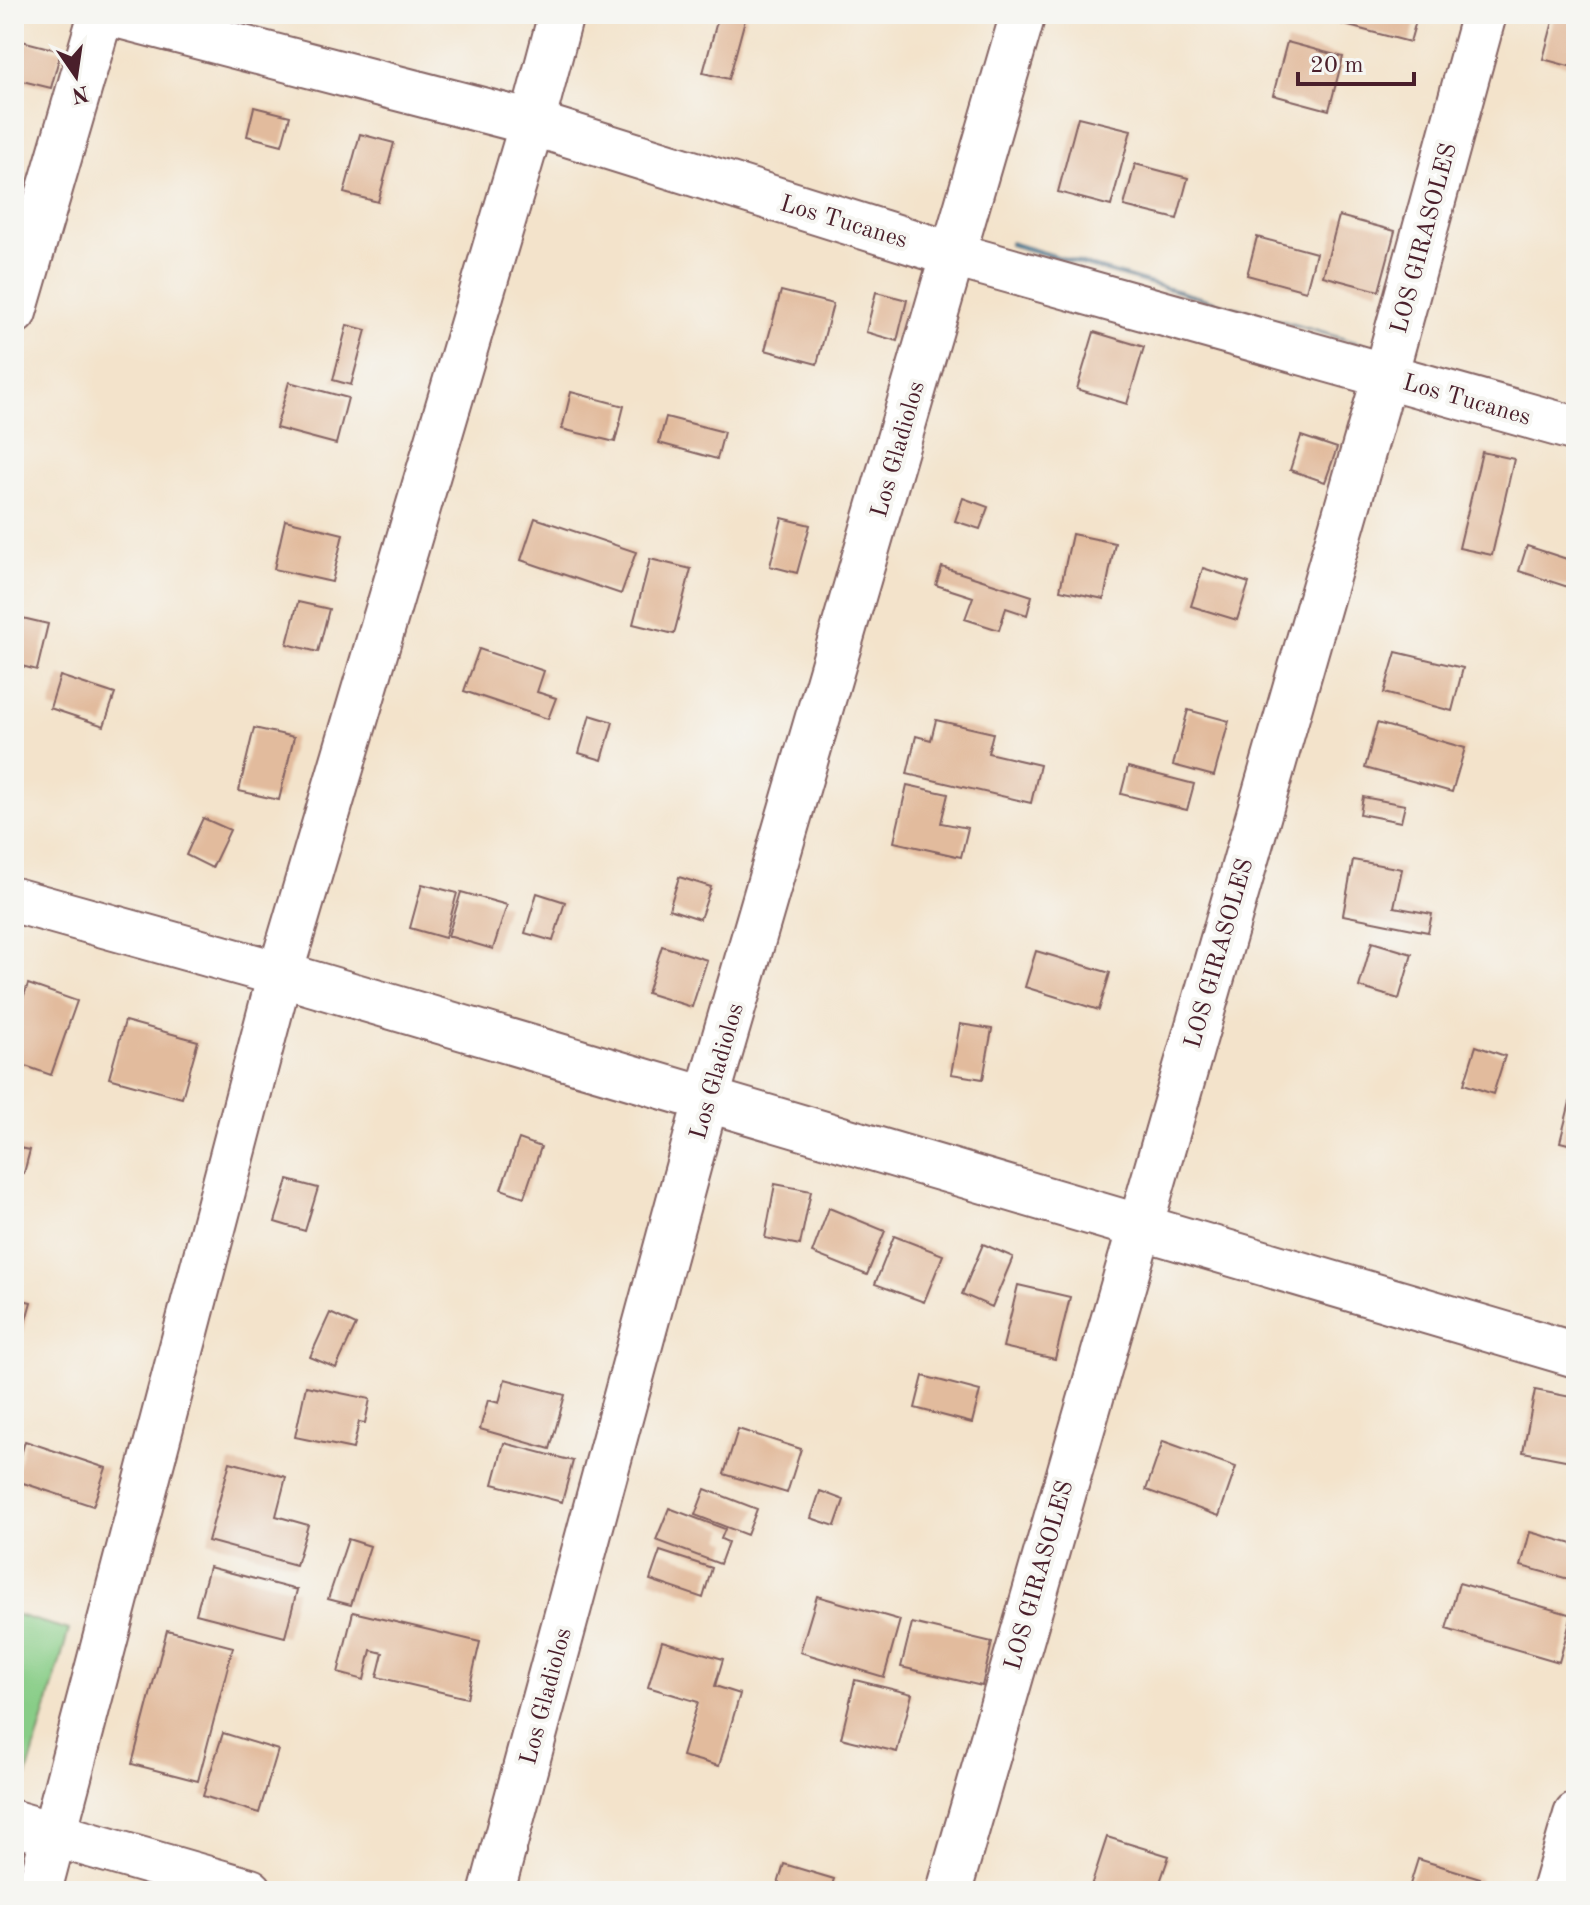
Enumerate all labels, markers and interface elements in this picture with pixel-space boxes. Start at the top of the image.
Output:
north arrow [36,36,116,116]
scale bar [1298,36,1414,86]
text: 20 m [1310,54,1364,78]
text: N [69,81,91,106]
street label: LOS GIRASOLES [1388,141,1462,336]
street label: Los Tucanes [777,192,910,254]
street label: Los Tucanes [1400,371,1533,431]
street label: Los Gladiolos [868,379,930,520]
street label: LOS GIRASOLES [1181,856,1258,1051]
street label: Los Gladiolos [687,1001,749,1142]
street label: LOS GIRASOLES [1001,1478,1078,1673]
street label: Los Gladiolos [517,1626,577,1767]

